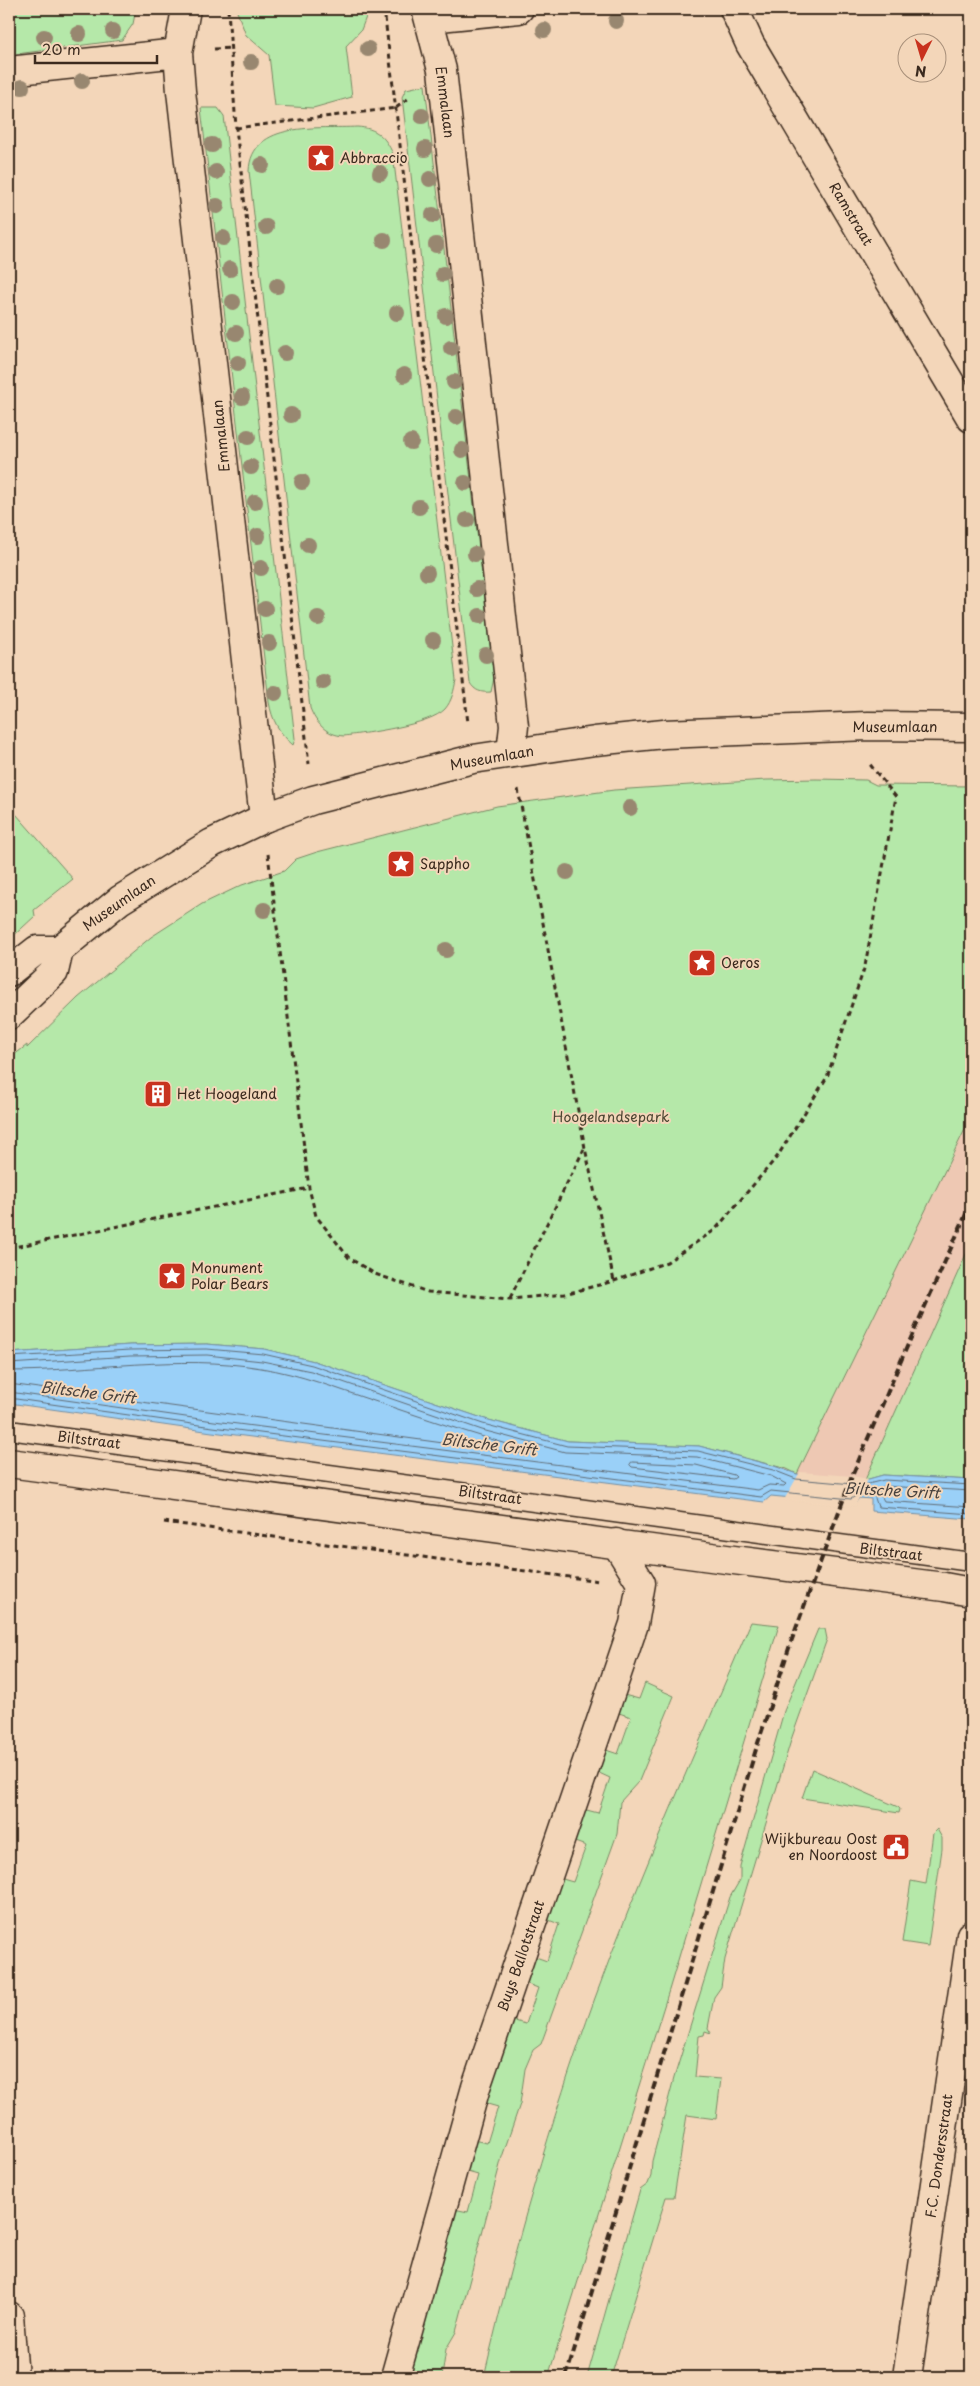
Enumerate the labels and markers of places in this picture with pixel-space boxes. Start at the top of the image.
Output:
place icon: Abbraccio [306,143,336,173]
place label: Abbraccio [340,147,408,168]
place icon: Sappho [386,849,416,879]
place label: Sappho [420,853,470,874]
place icon: Oeros [687,948,717,978]
place label: Oeros [721,952,760,973]
building icon: Het Hoogeland [143,1079,173,1109]
place label: Het Hoogeland [177,1083,277,1104]
place label: Monument Polar Bears [191,1257,268,1294]
place icon: Monument Polar Bears [157,1261,187,1291]
place label: Wijkbureau Oost en Noordoost [765,1828,877,1865]
public building icon: Wijkbureau Oost en Noordoost [881,1832,911,1862]

